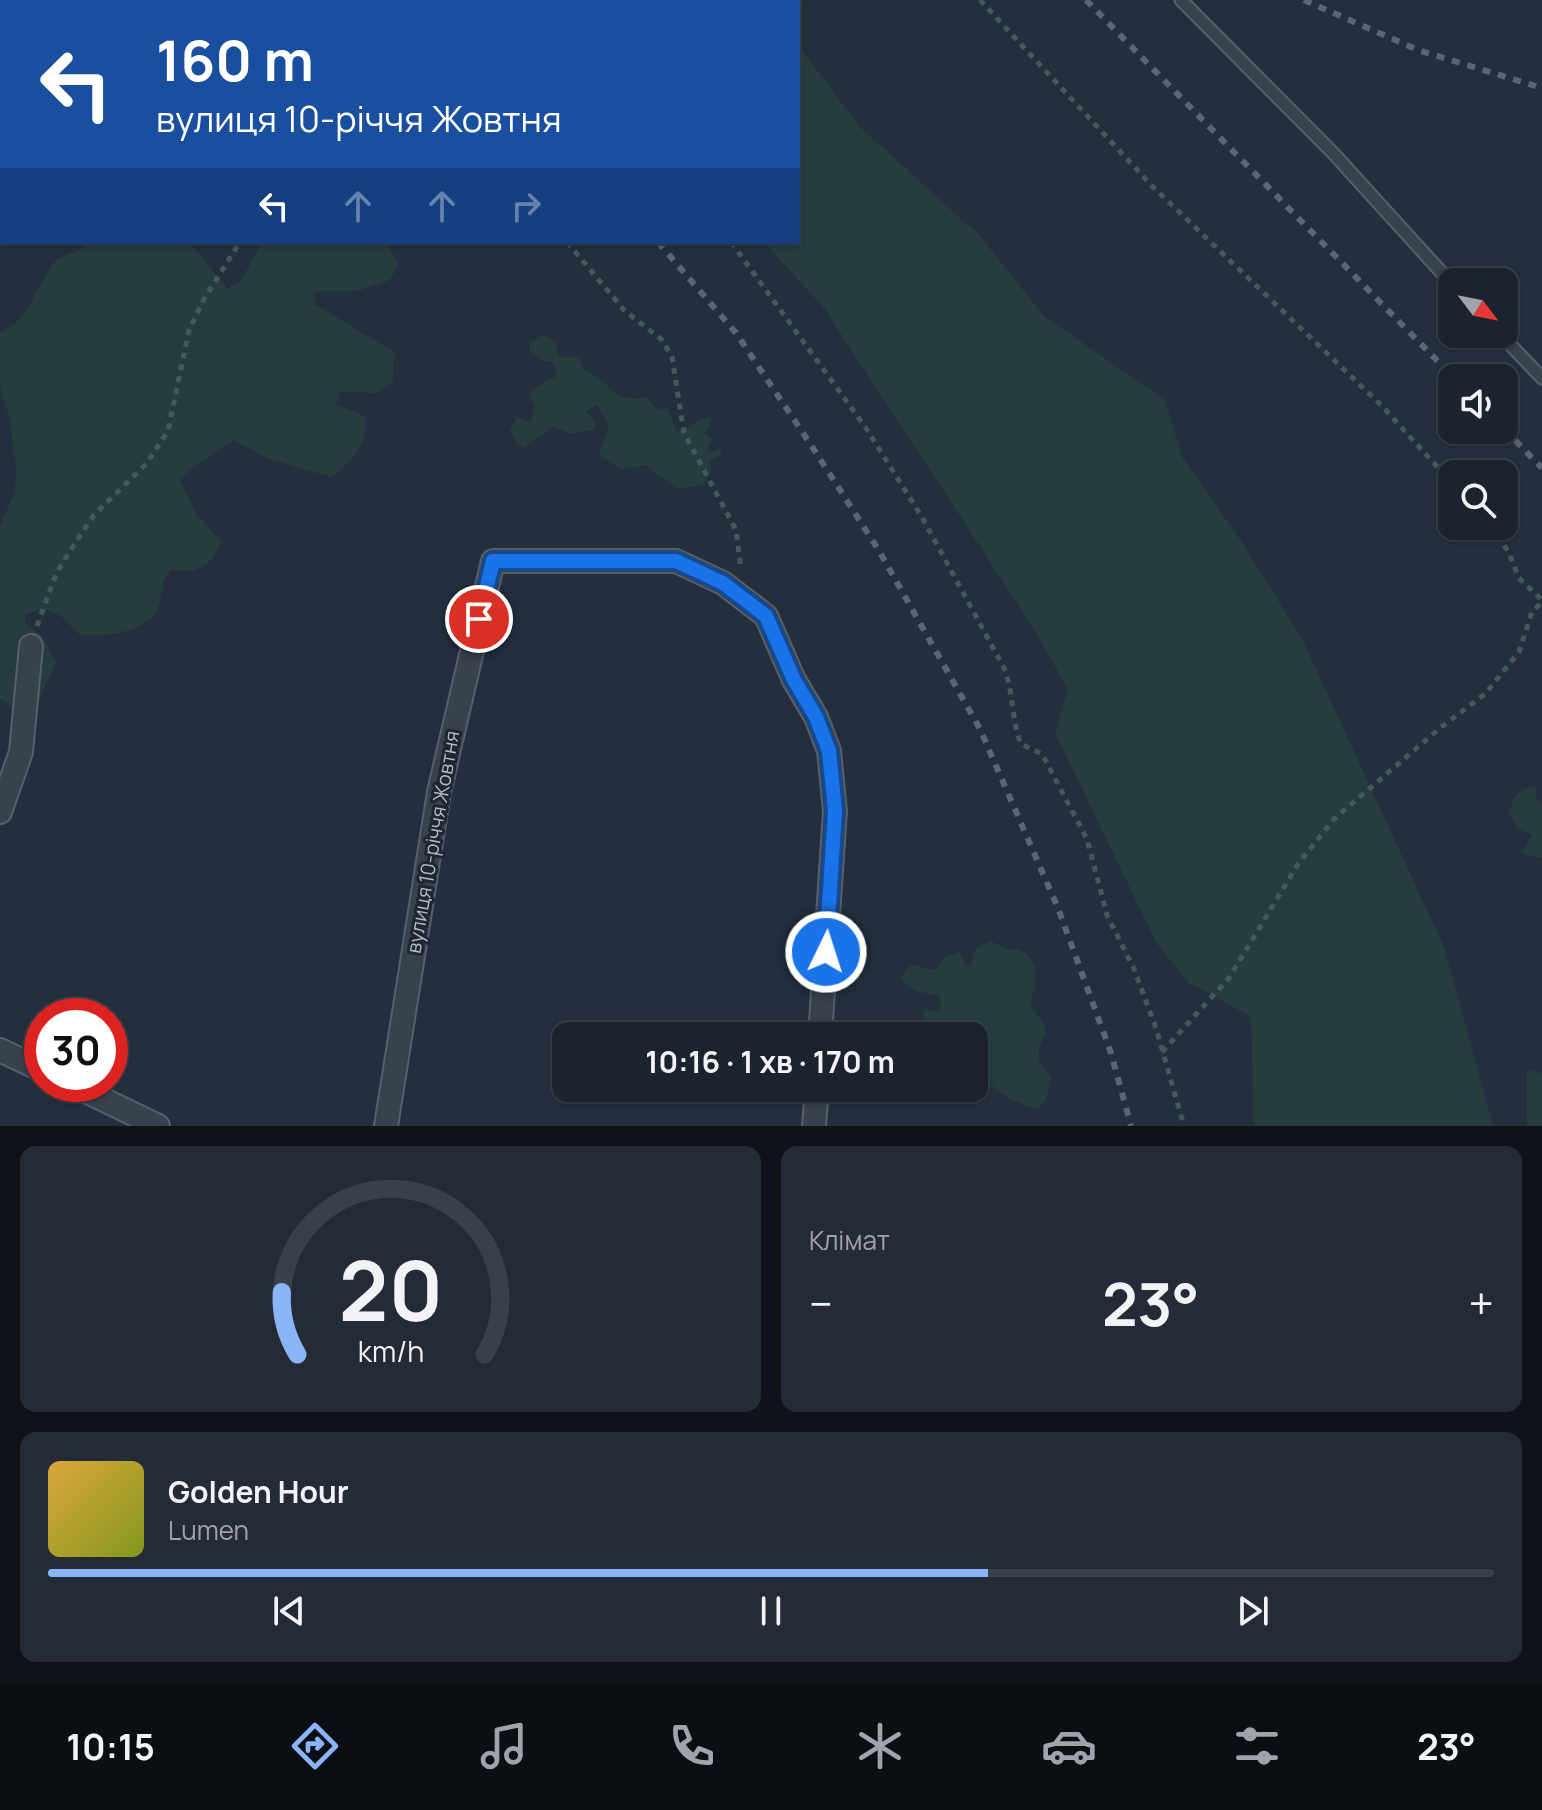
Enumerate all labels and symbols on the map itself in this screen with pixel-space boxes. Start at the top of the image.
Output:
north arrow [1438,268,1518,348]
pin [445,585,513,653]
street label: вулиця 10-річчя Жовтня [400,729,465,955]
position arrow [784,910,868,994]
speed limit sign: 30 [24,998,128,1102]

